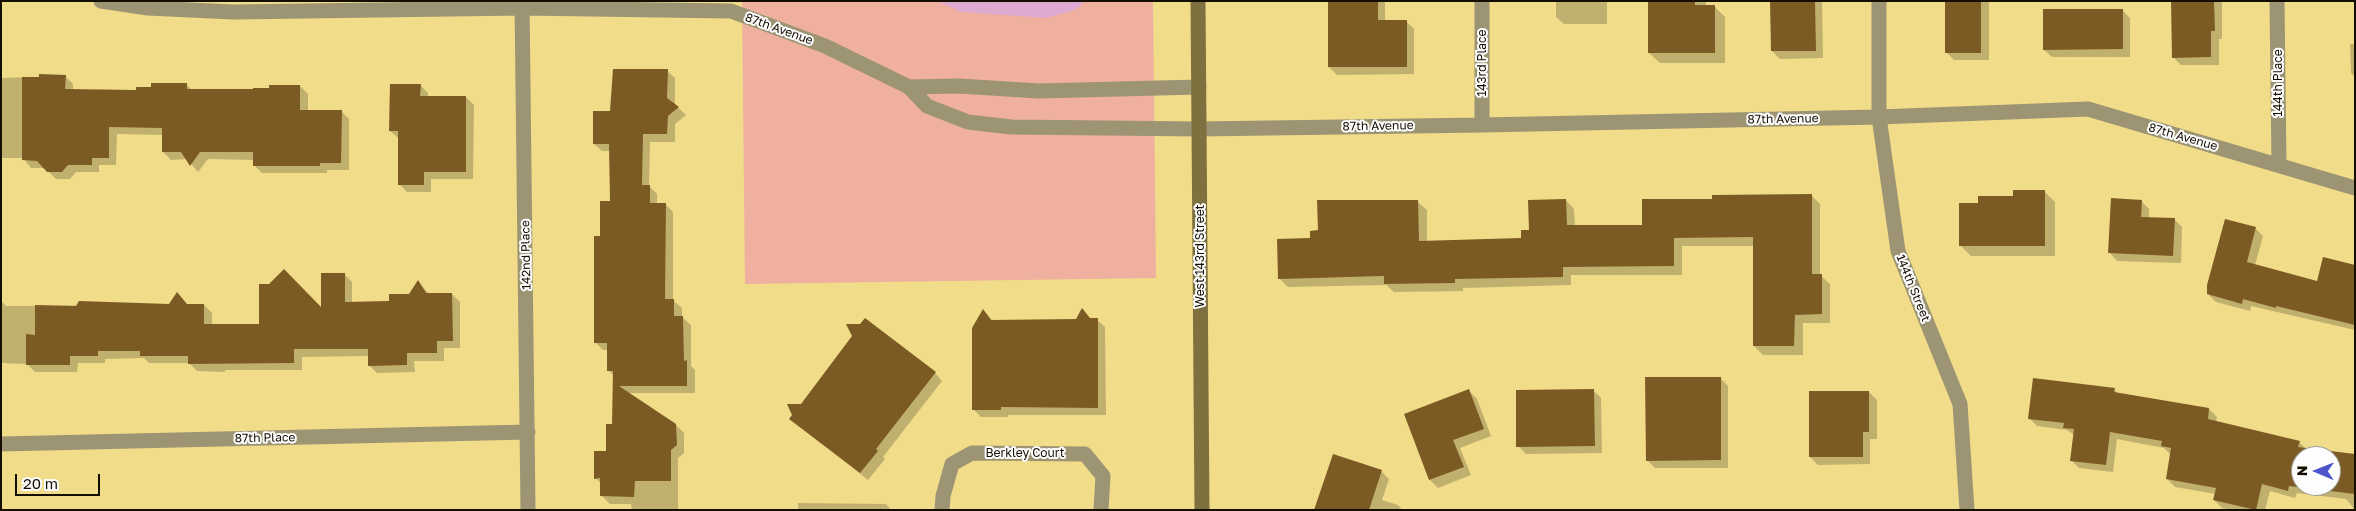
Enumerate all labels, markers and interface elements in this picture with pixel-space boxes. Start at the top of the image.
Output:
street label: 87th Avenue [743,10,815,48]
street label: 143rd Place [1475,29,1489,97]
street label: 144th Place [2271,49,2285,117]
street label: 87th Avenue [1747,111,1819,127]
street label: 87th Avenue [1342,118,1414,134]
street label: 87th Avenue [2147,120,2219,154]
street label: West 143rd Street [1193,205,1207,307]
street label: 142nd Place [518,220,534,290]
street label: 144th Street [1893,252,1933,324]
street label: 87th Place [234,430,296,446]
street label: Berkley Court [986,446,1064,460]
north arrow [2291,446,2341,496]
scale bar [18,464,102,496]
text: N [2293,465,2310,476]
text: 20 m [23,474,58,492]

